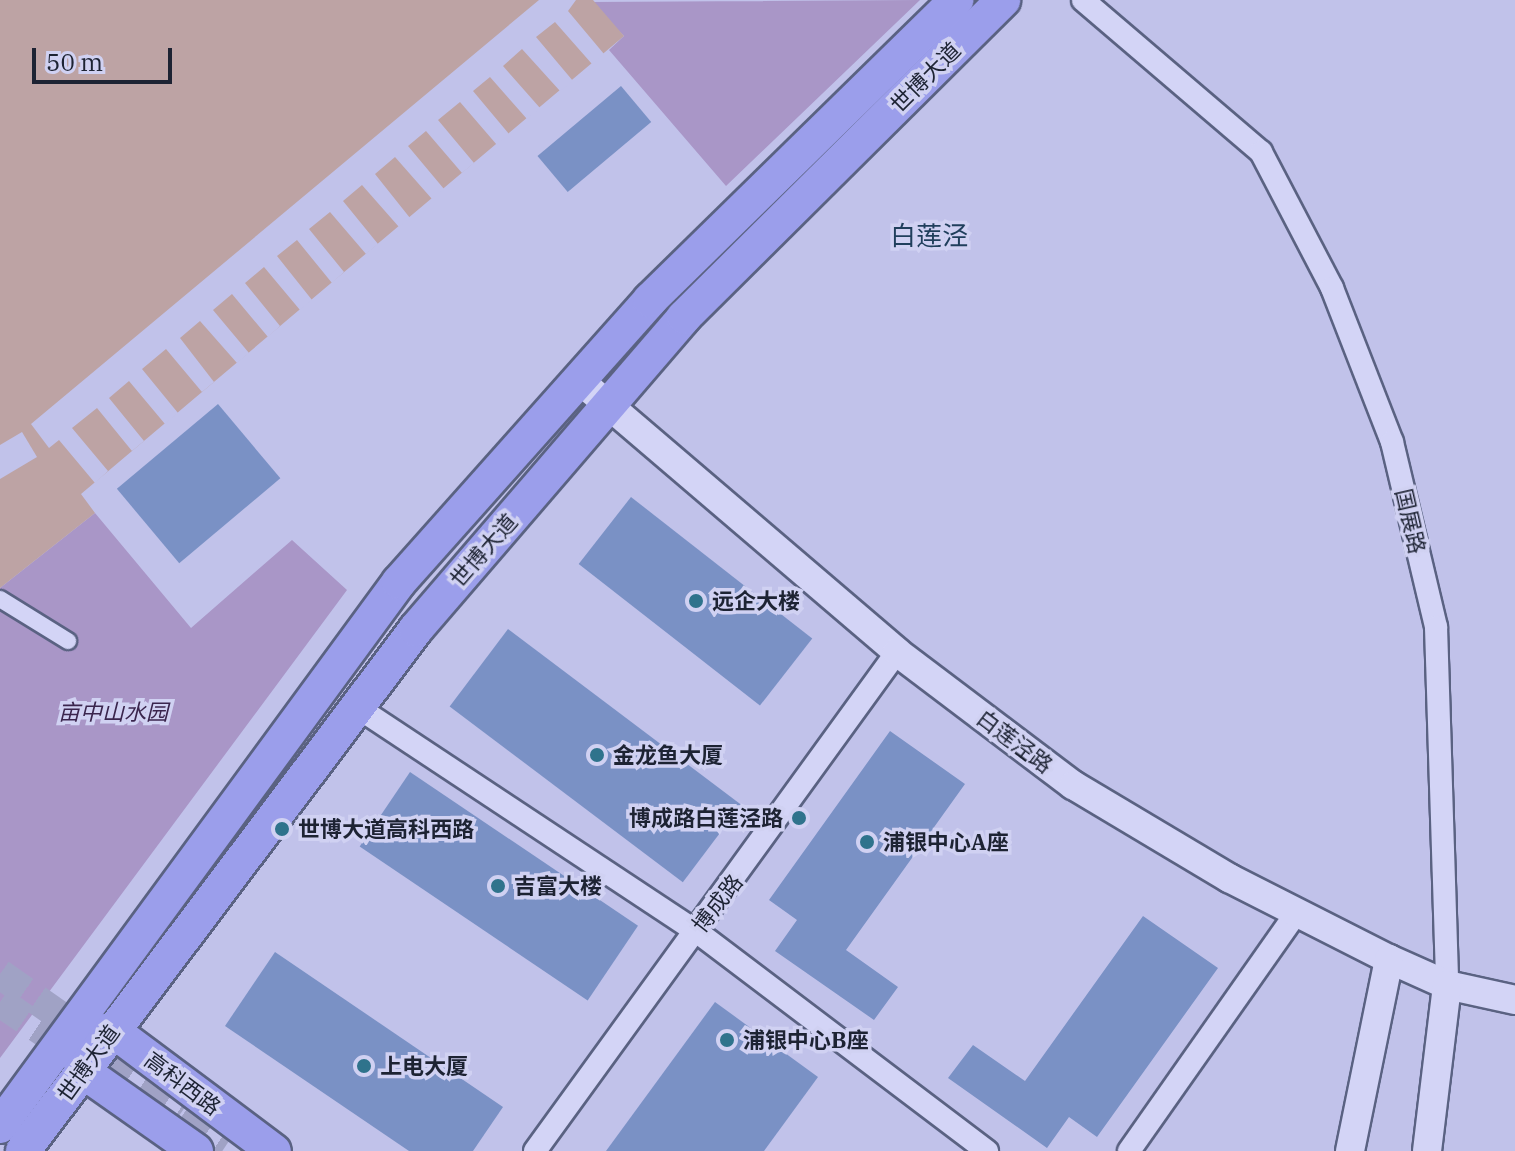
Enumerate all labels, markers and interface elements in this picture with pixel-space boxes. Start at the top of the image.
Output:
scale bar [36,32,176,82]
street label: 世博大道 [885,37,965,117]
text: 50 m [46,46,103,78]
district label: 白莲泾 [890,220,968,252]
street label: 国展路 [1391,486,1431,556]
street label: 世博大道 [444,508,522,592]
place label: 远企大楼 [712,588,800,614]
marker: 远企大楼 [687,592,705,610]
park label: 亩中山水园 [58,699,168,725]
street label: 白莲泾路 [972,704,1058,778]
place label: 金龙鱼大厦 [613,742,723,768]
marker: 金龙鱼大厦 [588,746,606,764]
place label: 博成路白莲泾路 [629,805,783,831]
marker: 博成路白莲泾路 [790,809,808,827]
place label: 世博大道高科西路 [298,816,474,842]
marker: 世博大道高科西路 [273,820,291,838]
place label: 浦银中心A座 [883,829,1008,855]
marker: 浦银中心A座 [858,833,876,851]
street label: 博成路 [686,869,748,937]
place label: 吉富大楼 [514,873,602,899]
marker: 吉富大楼 [489,877,507,895]
street label: 世博大道 [51,1020,125,1106]
place label: 浦银中心B座 [743,1027,868,1053]
marker: 浦银中心B座 [718,1031,736,1049]
street label: 高科西路 [140,1046,226,1120]
place label: 上电大厦 [380,1053,468,1079]
marker: 上电大厦 [355,1057,373,1075]

